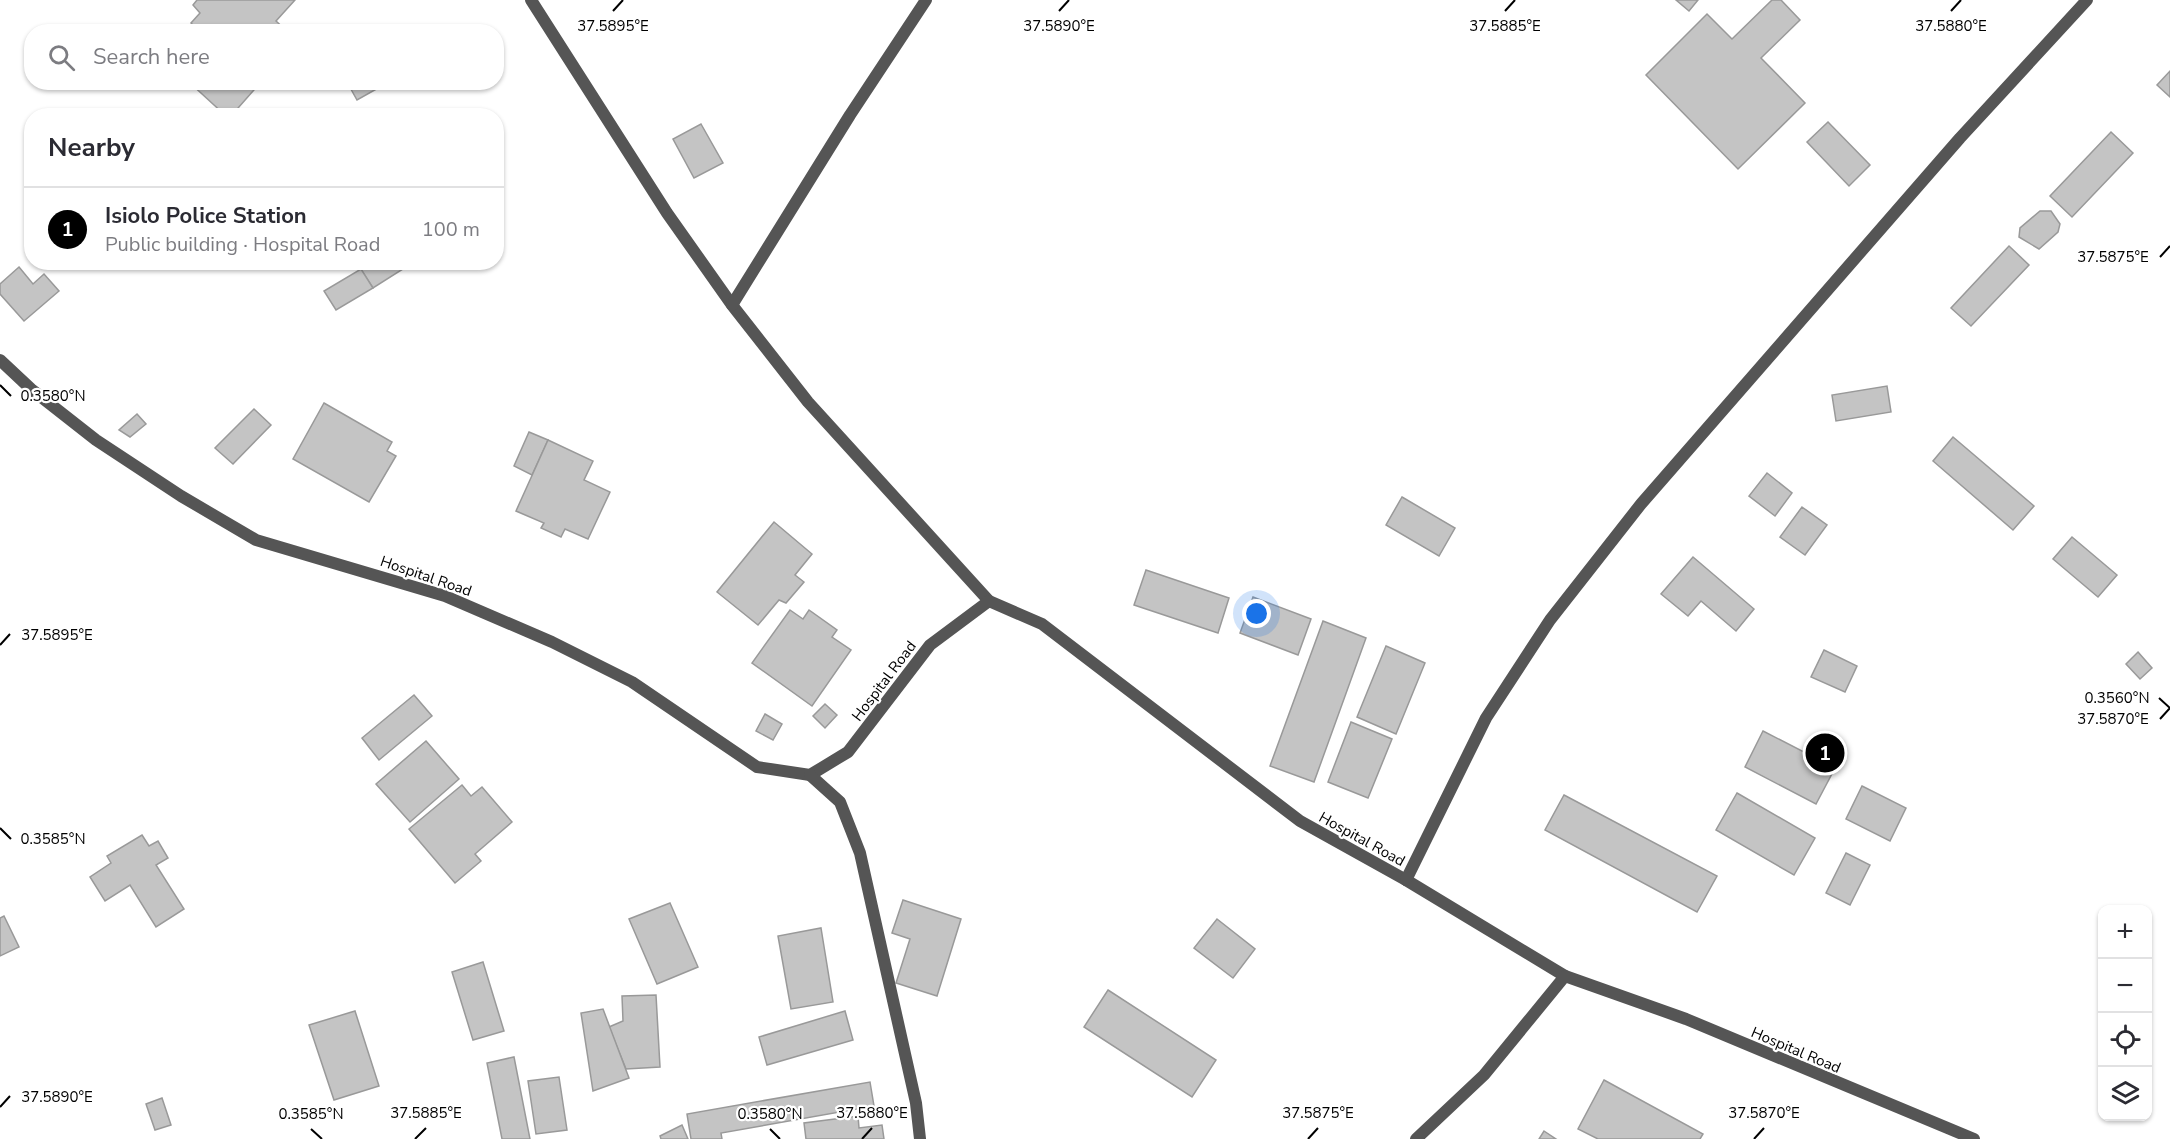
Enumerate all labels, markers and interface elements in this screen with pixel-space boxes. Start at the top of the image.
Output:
text: 37.5895°E [577,16,649,36]
text: 37.5890°E [1023,16,1095,36]
text: 37.5885°E [1469,16,1541,36]
text: 37.5880°E [1915,16,1987,36]
search box [24,24,504,90]
icon: search [45,41,78,74]
text: Search here [93,42,210,72]
text: Nearby [48,130,135,165]
text: Isiolo Police Station [105,201,307,231]
text: 1 [62,216,74,243]
text: 100 m [422,216,480,243]
text: Public building · Hospital Road [105,231,380,258]
text: 37.5875°E [2077,247,2149,267]
text: 0.3580°N [20,386,86,406]
street label: Hospital Road [378,551,474,601]
your location [1242,599,1271,628]
text: 37.5895°E [21,625,93,645]
street label: Hospital Road [847,637,921,725]
text: 0.3560°N [2084,688,2150,708]
text: 37.5870°E [2077,709,2149,729]
pin: 1 [1806,730,1844,776]
street label: Hospital Road [1315,807,1409,871]
text: 0.3585°N [20,829,86,849]
map controls [2098,905,2152,1121]
button: + [2098,905,2152,959]
button: − [2098,959,2152,1013]
button: locate [2098,1013,2152,1067]
street label: Hospital Road [1748,1022,1844,1078]
button: layers [2098,1067,2152,1121]
text: 37.5890°E [21,1087,93,1107]
text: 37.5885°E [390,1103,462,1123]
text: 37.5880°E [836,1103,908,1123]
text: 37.5875°E [1282,1103,1354,1123]
text: 37.5870°E [1728,1103,1800,1123]
text: 0.3585°N [278,1104,344,1124]
text: 0.3580°N [737,1104,803,1124]

